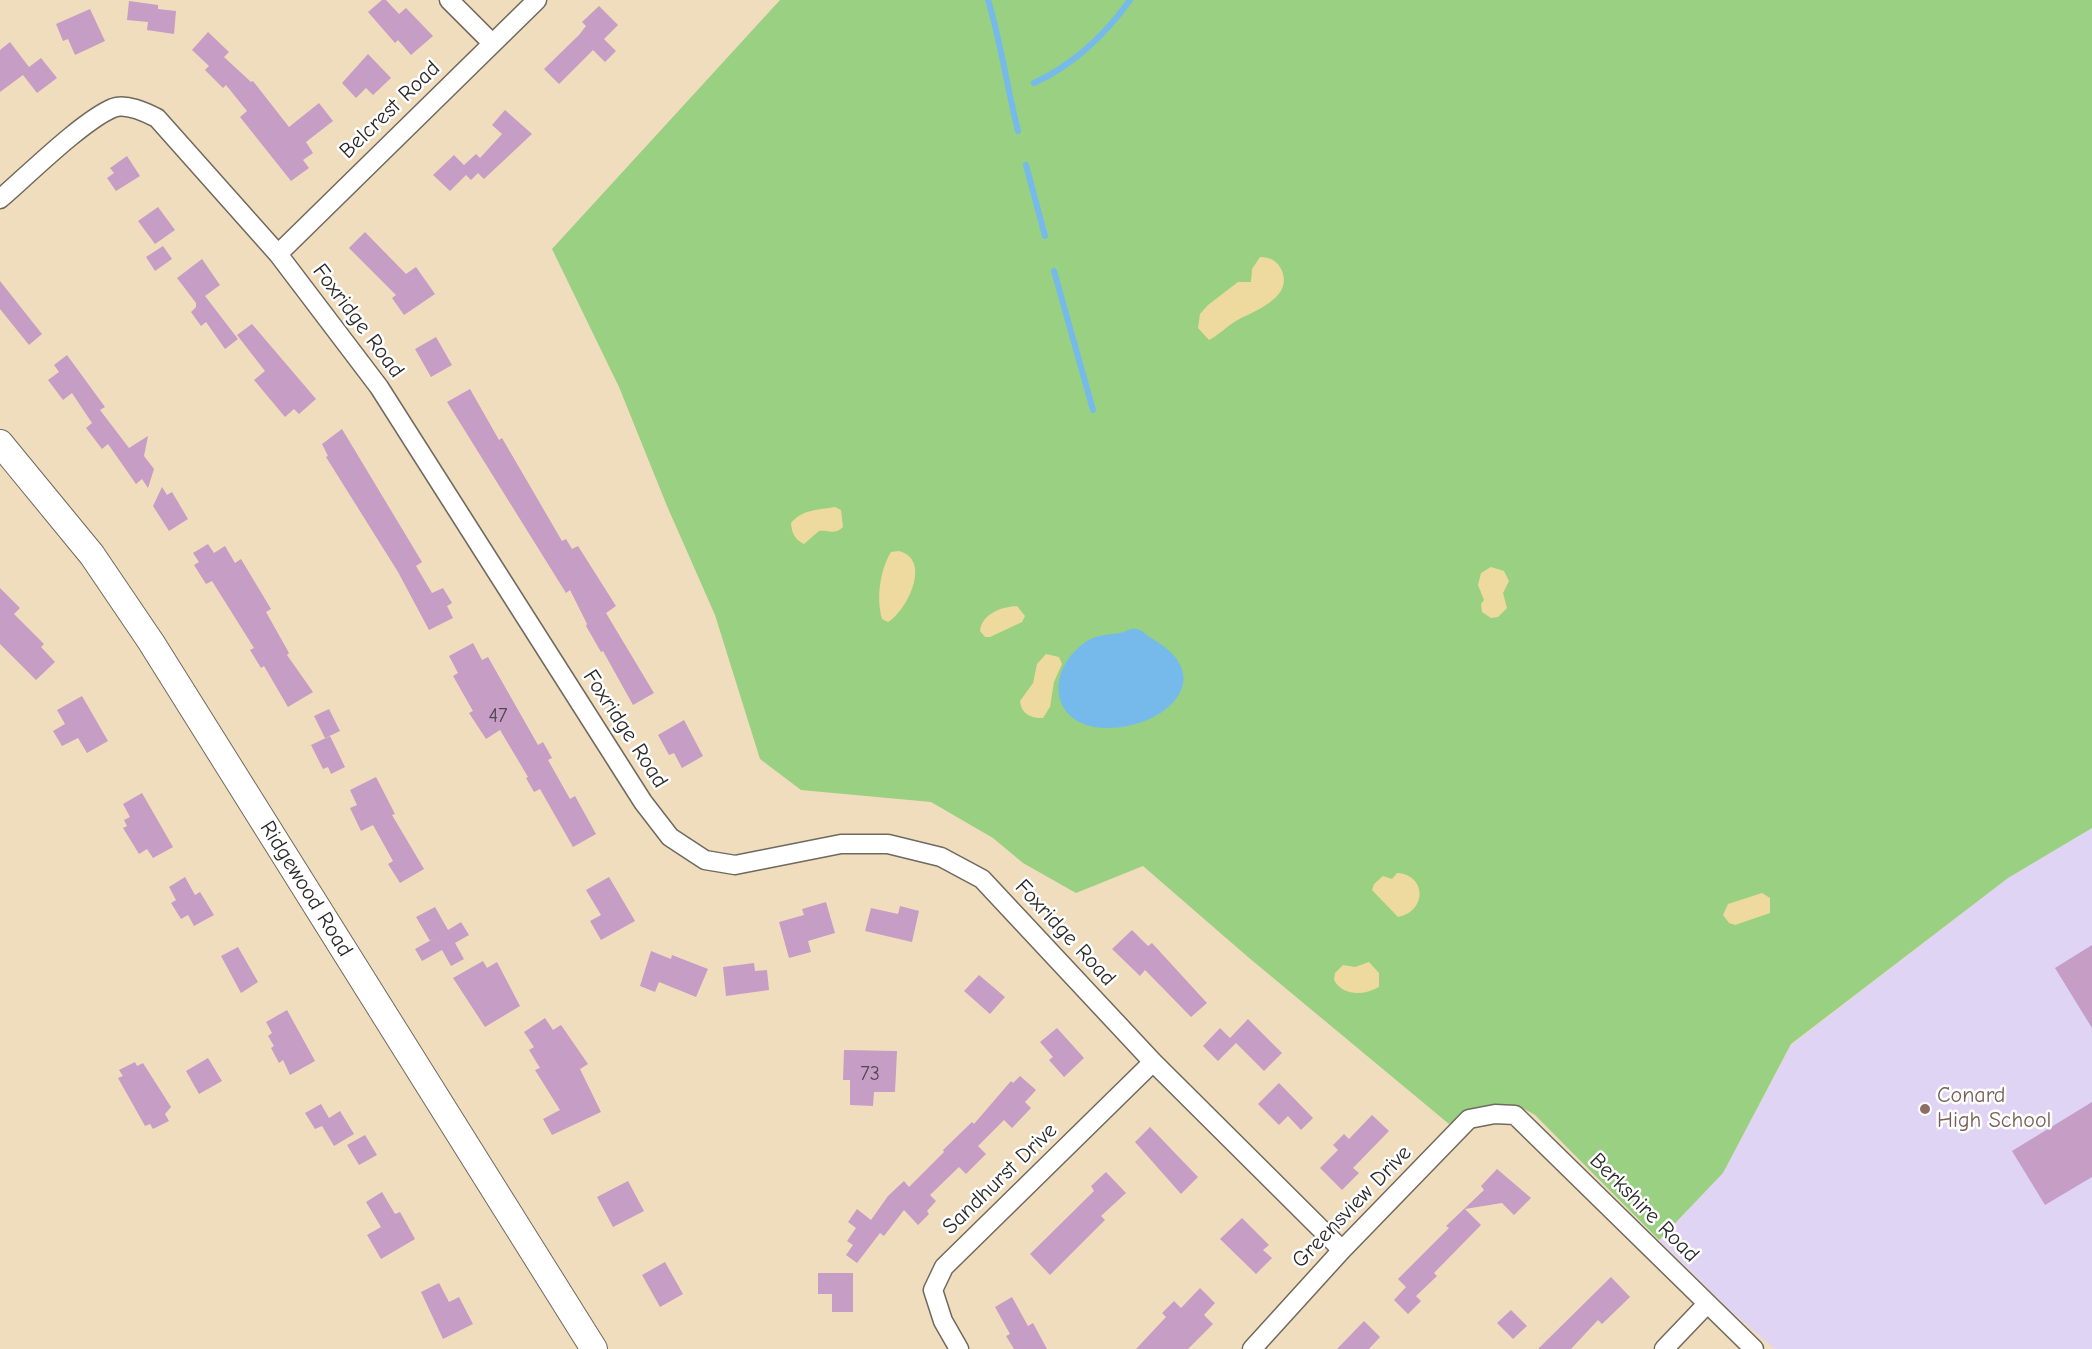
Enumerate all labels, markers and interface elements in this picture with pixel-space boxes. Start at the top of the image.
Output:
street label: Belcrest Road [334,55,446,165]
street label: Foxridge Road [307,259,409,383]
street label: Foxridge Road [577,665,673,793]
house number: 47 [488,704,508,728]
street label: Ridgewood Road [254,816,358,962]
street label: Foxridge Road [1009,874,1121,992]
house number: 73 [860,1062,880,1086]
place label: Conard High School [1937,1083,2051,1134]
marker: Conard High School [1918,1102,1932,1116]
street label: Sandhurst Drive [937,1118,1063,1240]
street label: Greensview Drive [1287,1140,1417,1274]
street label: Berkshire Road [1584,1148,1704,1268]

